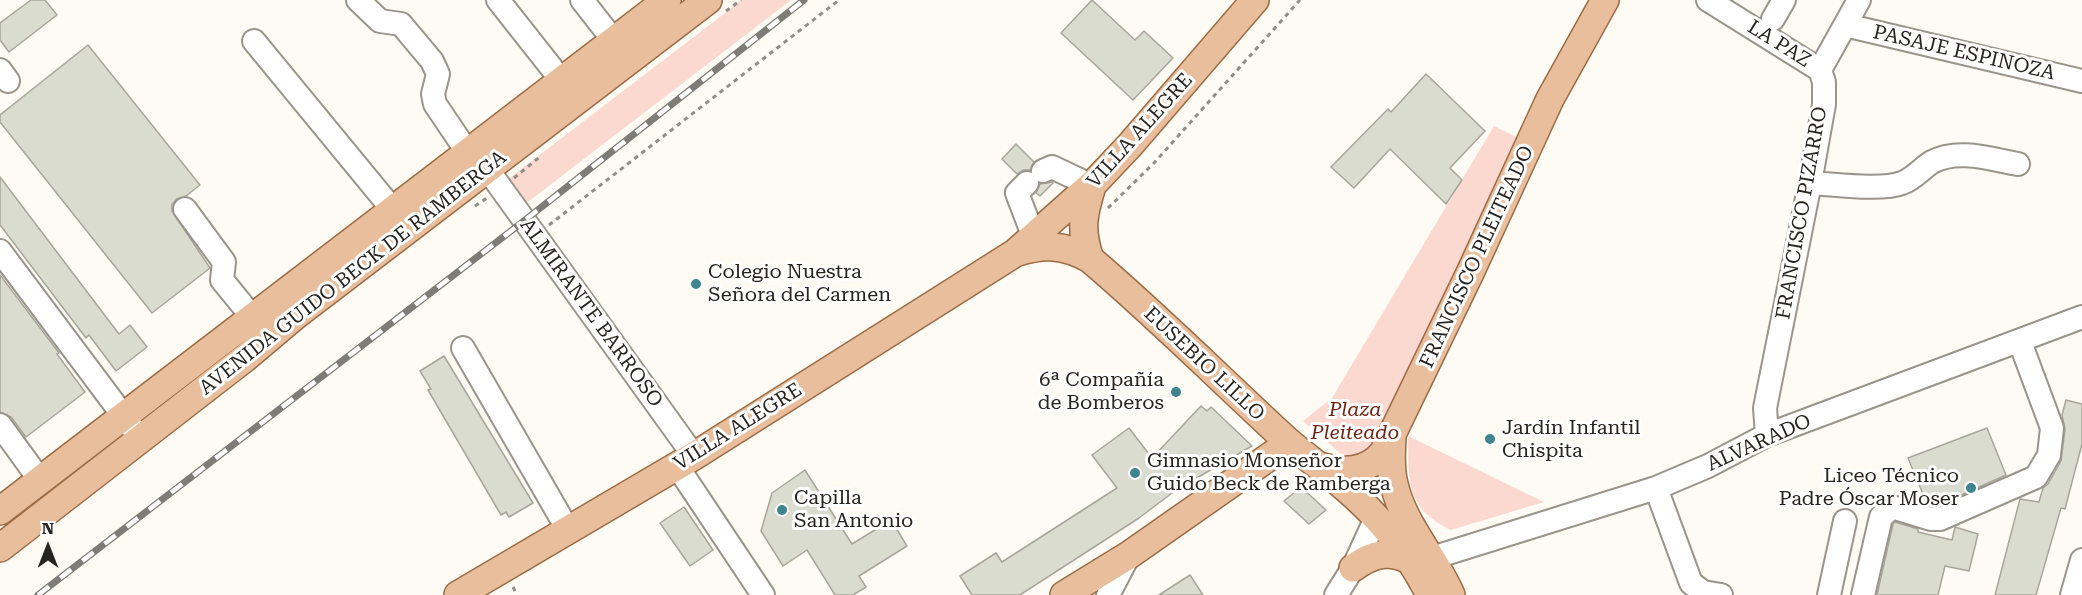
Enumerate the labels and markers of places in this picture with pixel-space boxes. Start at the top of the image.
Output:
place label: Colegio Nuestra Señora del Carmen [708,260,891,307]
marker: Colegio Nuestra Señora del Carmen [689,277,703,291]
place label: 6ª Compañía de Bomberos [1038,368,1164,415]
marker: 6ª Compañía de Bomberos [1169,385,1183,399]
place label: Jardín Infantil Chispita [1502,416,1640,463]
marker: Jardín Infantil Chispita [1483,432,1497,446]
place label: Gimnasio Monseñor Guido Beck de Ramberga [1147,449,1391,496]
place label: Liceo Técnico Padre Óscar Moser [1779,464,1959,511]
marker: Gimnasio Monseñor Guido Beck de Ramberga [1128,466,1142,480]
marker: Liceo Técnico Padre Óscar Moser [1964,481,1978,495]
place label: Capilla San Antonio [794,486,913,533]
marker: Capilla San Antonio [775,503,789,517]

